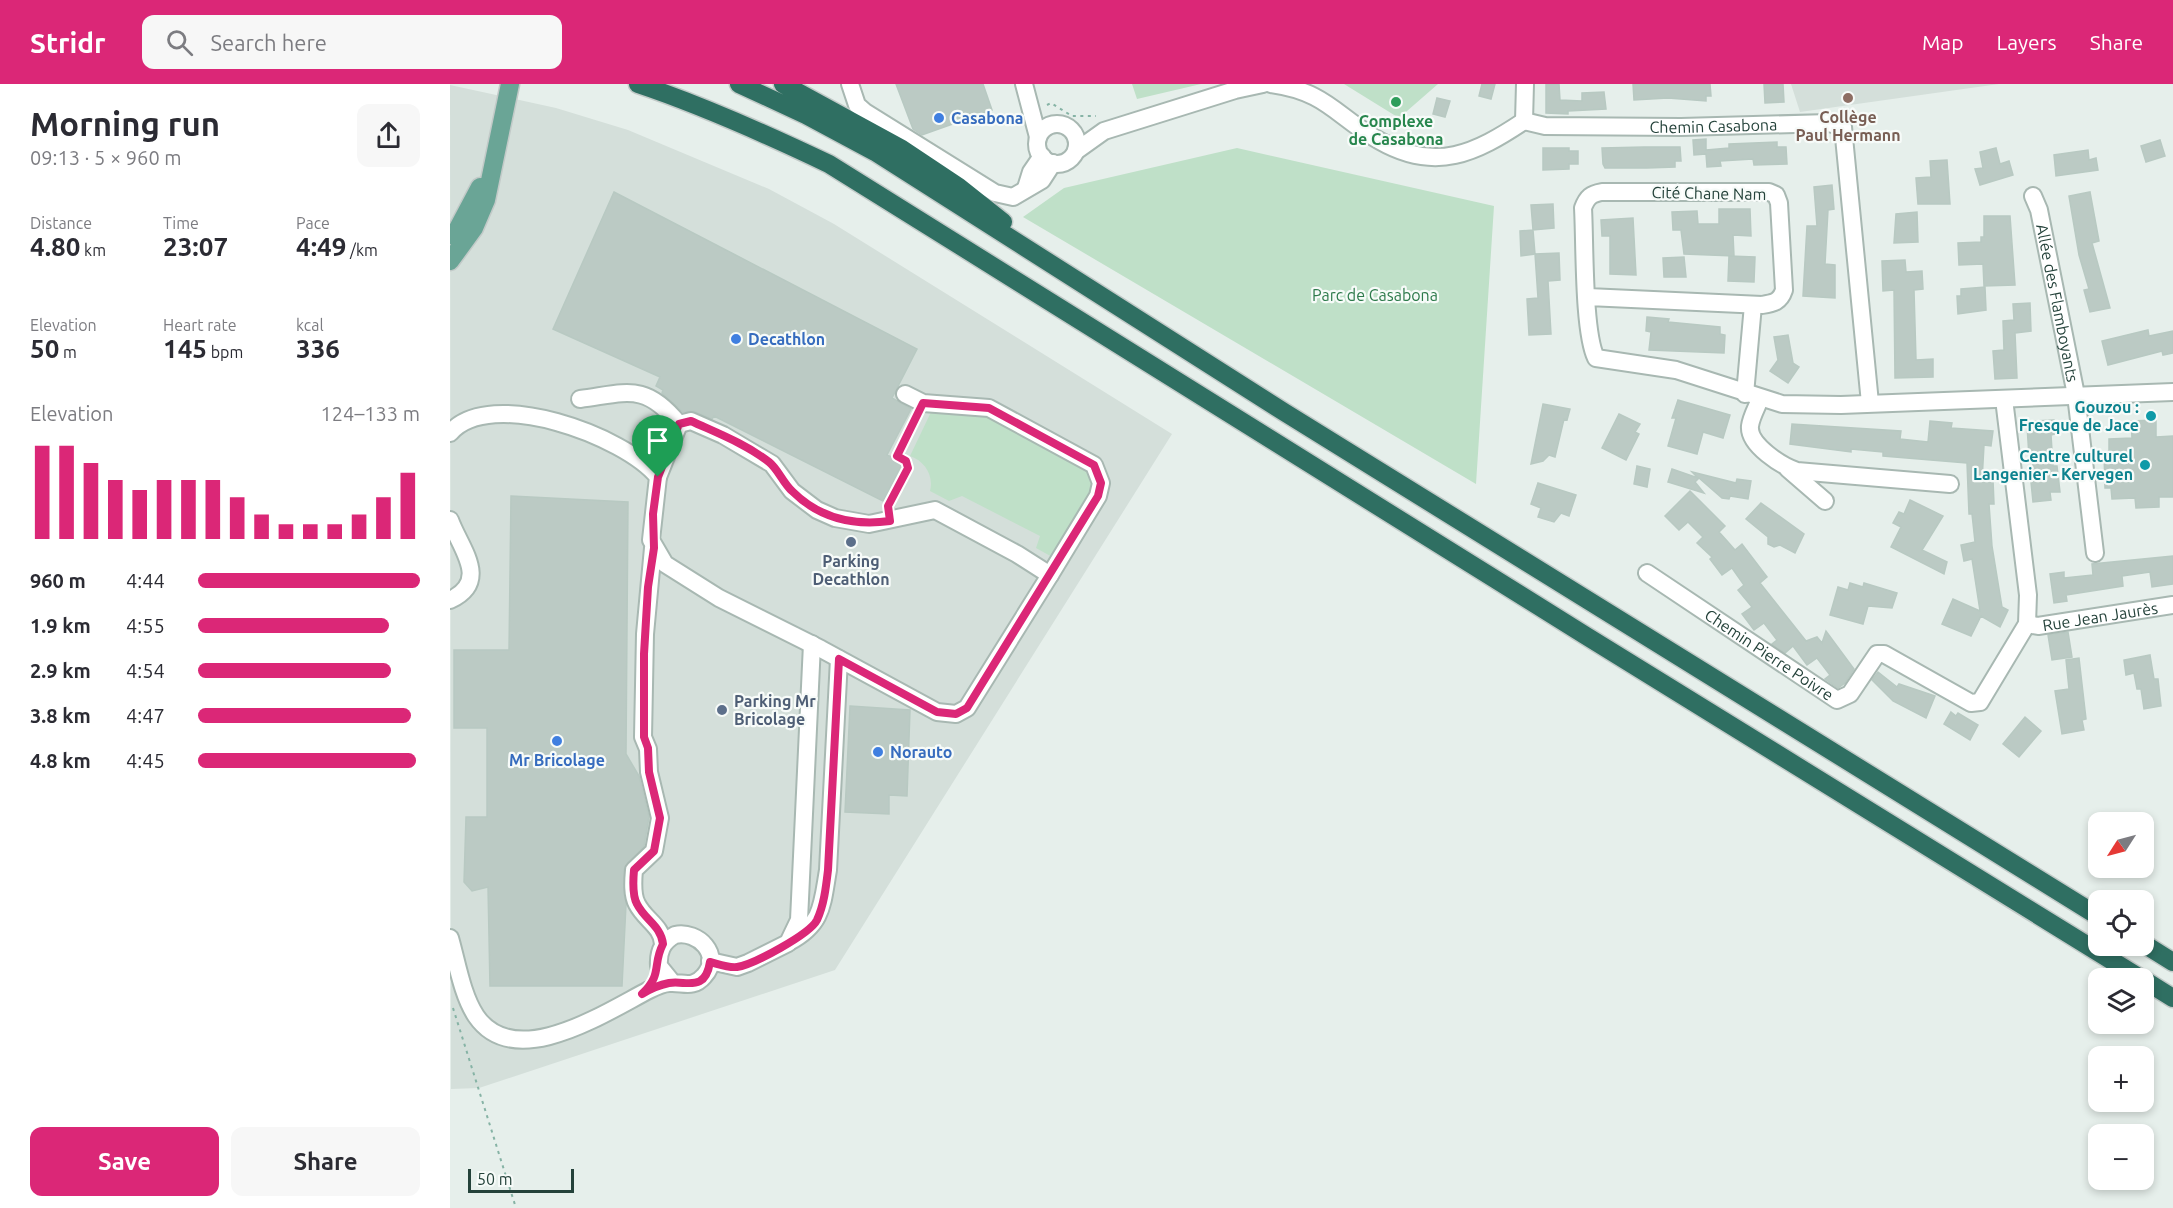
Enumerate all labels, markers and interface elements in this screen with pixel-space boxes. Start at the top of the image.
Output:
search box [142,15,562,69]
icon: search [163,26,196,59]
text: Stridr [30,27,106,58]
text: Search here [211,30,327,55]
text: Map [1922,30,1963,54]
text: Layers [1996,30,2057,54]
text: Share [2090,30,2143,54]
marker: Collège Paul Hermann [1841,91,1855,105]
marker: Complexe de Casabona [1389,95,1403,109]
button: share [357,104,420,167]
text: Morning run [30,105,220,142]
place label: Collège Paul Hermann [1795,108,1901,144]
place label: Casabona [951,109,1024,127]
marker: Casabona [932,111,946,125]
place label: Complexe de Casabona [1348,112,1444,148]
street label: Chemin Casabona [1650,115,1777,136]
text: 09:13 · 5 × 960 m [30,146,182,169]
street label: Cité Chane Nam [1651,183,1767,203]
text: Distance [30,214,92,232]
text: Time [163,214,199,232]
text: Pace [296,214,330,232]
street label: Allée des Flamboyants [2033,222,2082,384]
text: 4.80 [30,232,80,261]
text: 23:07 [163,232,228,261]
text: 4:49 [296,232,346,261]
text: km [80,241,106,259]
text: /km [346,241,378,259]
park label: Parc de Casabona [1312,286,1438,304]
text: Elevation [30,316,97,334]
text: Heart rate [163,316,237,334]
text: kcal [296,316,324,334]
place label: Decathlon [748,330,825,348]
marker: Decathlon [729,332,743,346]
text: 50 [30,334,59,363]
text: 145 [163,334,207,363]
text: 336 [296,334,340,363]
text: m [59,343,77,361]
text: bpm [207,343,243,361]
place label: Gouzou : Fresque de Jace [2019,398,2139,434]
text: Elevation [30,402,113,425]
text: 124–133 m [321,402,420,425]
marker: Gouzou : Fresque de Jace [2144,409,2158,423]
pin [632,415,683,477]
icon: arrive [641,424,674,457]
place label: Centre culturel Langenier - Kervegen [1973,447,2133,483]
marker: Centre culturel Langenier - Kervegen [2138,458,2152,472]
marker: Parking Decathlon [844,535,858,549]
place label: Parking Decathlon [812,552,890,588]
text: 960 m [30,569,86,592]
text: 4:44 [126,569,165,592]
street label: Rue Jean Jaurès [2041,598,2159,634]
street label: Chemin Pierre Poivre [1702,605,1837,704]
text: 1.9 km [30,614,91,637]
text: 4:55 [126,614,165,637]
text: 2.9 km [30,659,91,682]
text: 4:54 [126,659,165,682]
place label: Parking Mr Bricolage [734,692,816,728]
marker: Parking Mr Bricolage [715,703,729,717]
text: 3.8 km [30,704,91,727]
text: 4:47 [126,704,165,727]
marker: Mr Bricolage [550,734,564,748]
place label: Norauto [890,743,952,761]
marker: Norauto [871,745,885,759]
text: 4.8 km [30,749,91,772]
text: 4:45 [126,749,165,772]
place label: Mr Bricolage [509,751,605,769]
north arrow [2088,812,2154,878]
map controls [2088,812,2154,1190]
button: locate [2088,890,2154,956]
button: layers [2088,968,2154,1034]
button: + [2088,1046,2154,1112]
button: − [2088,1124,2154,1190]
button: Save [30,1127,219,1196]
button: Share [231,1127,420,1196]
scale bar [468,1166,574,1194]
text: 50 m [477,1170,513,1188]

